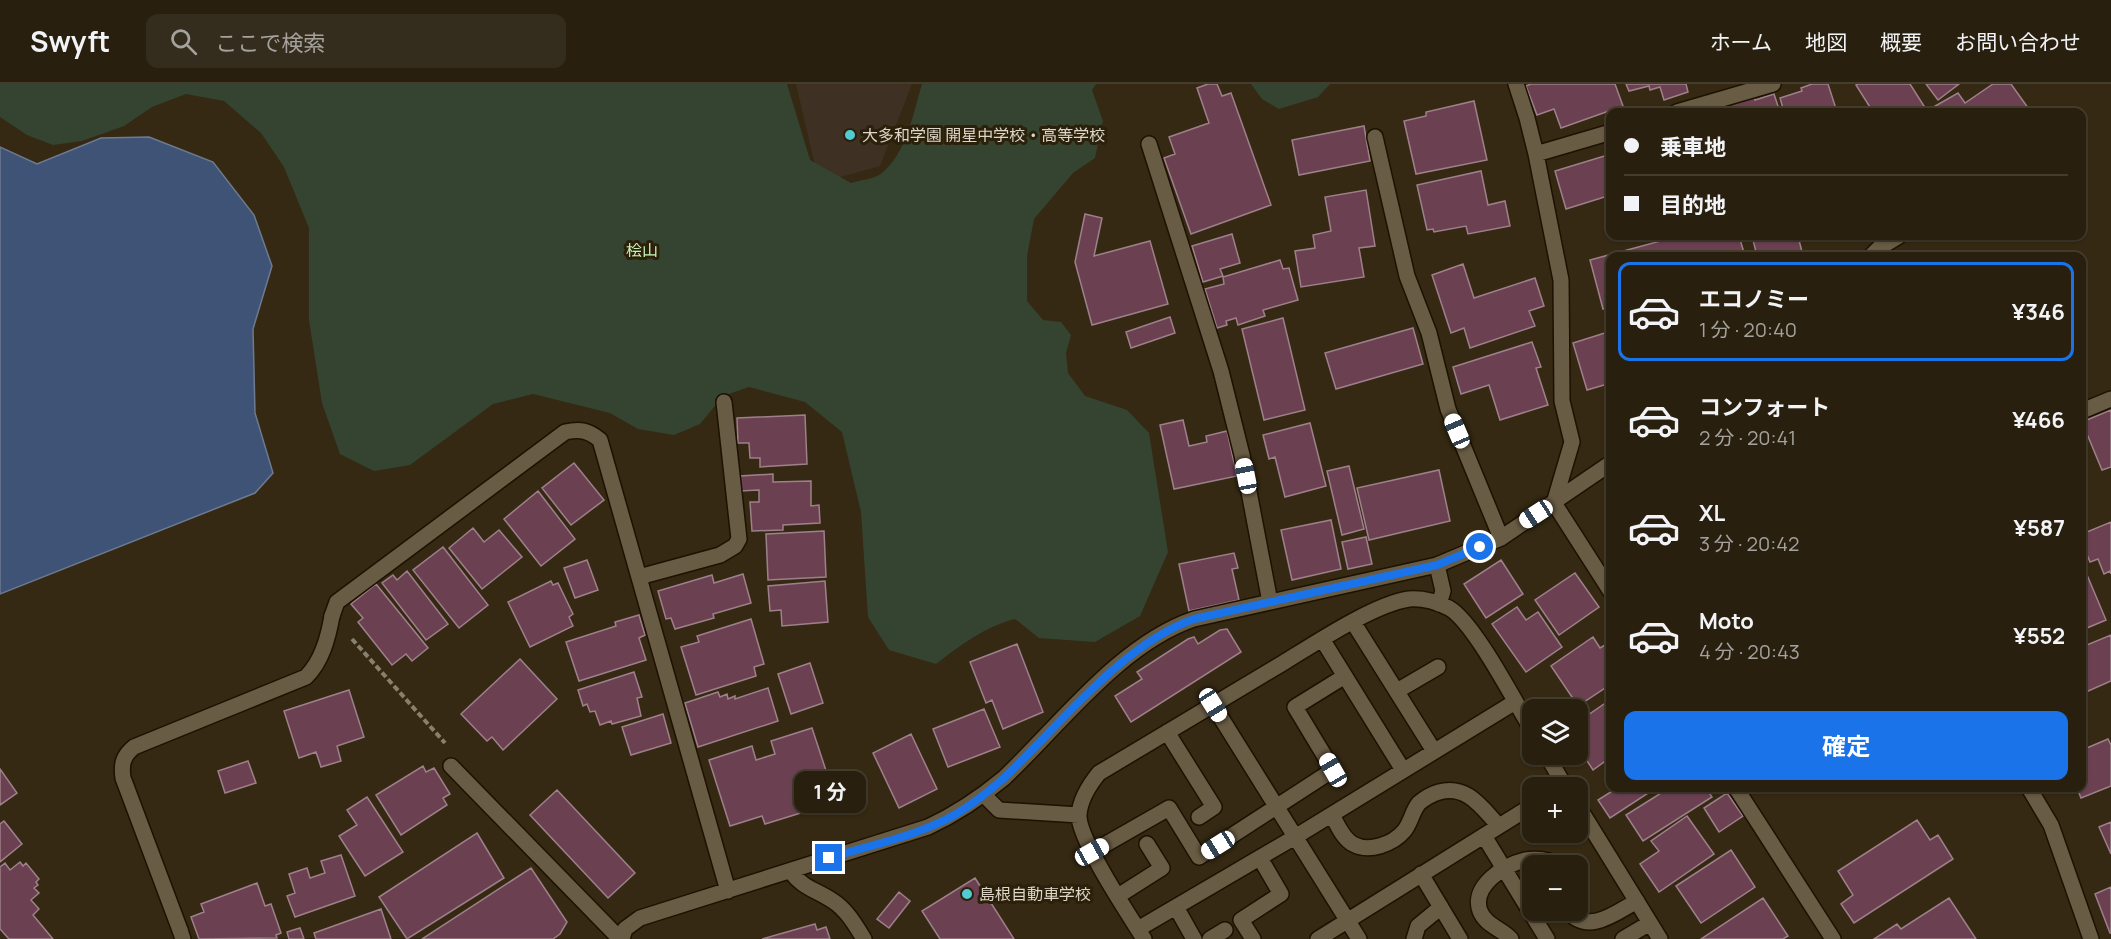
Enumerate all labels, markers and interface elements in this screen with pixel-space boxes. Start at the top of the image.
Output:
search box [146,14,566,68]
text: Swyft [30,22,110,60]
icon: search [167,25,200,58]
text: ここで検索 [215,28,325,58]
text: ホーム [1710,28,1772,56]
text: 地図 [1805,28,1847,56]
text: 概要 [1880,28,1922,56]
text: お問い合わせ [1955,28,2081,56]
place label: 大多和学園 開星中学校・高等学校 [862,124,1105,146]
marker: 大多和学園 開星中学校・高等学校 [843,128,857,142]
text: 乗車地 [1660,132,1726,162]
text: 目的地 [1660,190,1726,220]
park label: 桧山 [626,239,658,261]
text: エコノミー [1699,284,1809,314]
icon: car [1627,285,1681,339]
text: ¥346 [2012,297,2065,327]
text: 1 分 · 20:40 [1699,316,1797,343]
text: コンフォート [1699,392,1830,422]
icon: car [1627,393,1681,447]
text: ¥466 [2012,405,2065,435]
car [1442,411,1472,451]
text: 2 分 · 20:41 [1699,424,1796,451]
car [1234,457,1258,495]
car [1516,497,1556,531]
text: XL [1699,498,1725,528]
icon: car [1627,501,1681,555]
text: ¥587 [2013,513,2065,543]
text: 3 分 · 20:42 [1699,530,1799,557]
route start [1466,533,1493,560]
text: Moto [1699,606,1754,636]
icon: car [1627,609,1681,663]
text: ¥552 [2013,621,2065,651]
text: 4 分 · 20:43 [1699,638,1800,665]
car [1196,685,1230,725]
map controls [1522,699,1588,921]
button: layers [1522,699,1588,765]
button: 確定 [1624,711,2068,780]
car [1316,750,1350,790]
callout: 1 分 [793,771,865,813]
button: + [1522,777,1588,843]
text: 1 分 [814,778,846,805]
car [1198,828,1238,862]
car [1072,835,1112,869]
route end [815,844,842,871]
button: − [1522,855,1588,921]
place label: 島根自動車学校 [979,883,1091,905]
marker: 島根自動車学校 [960,887,974,901]

